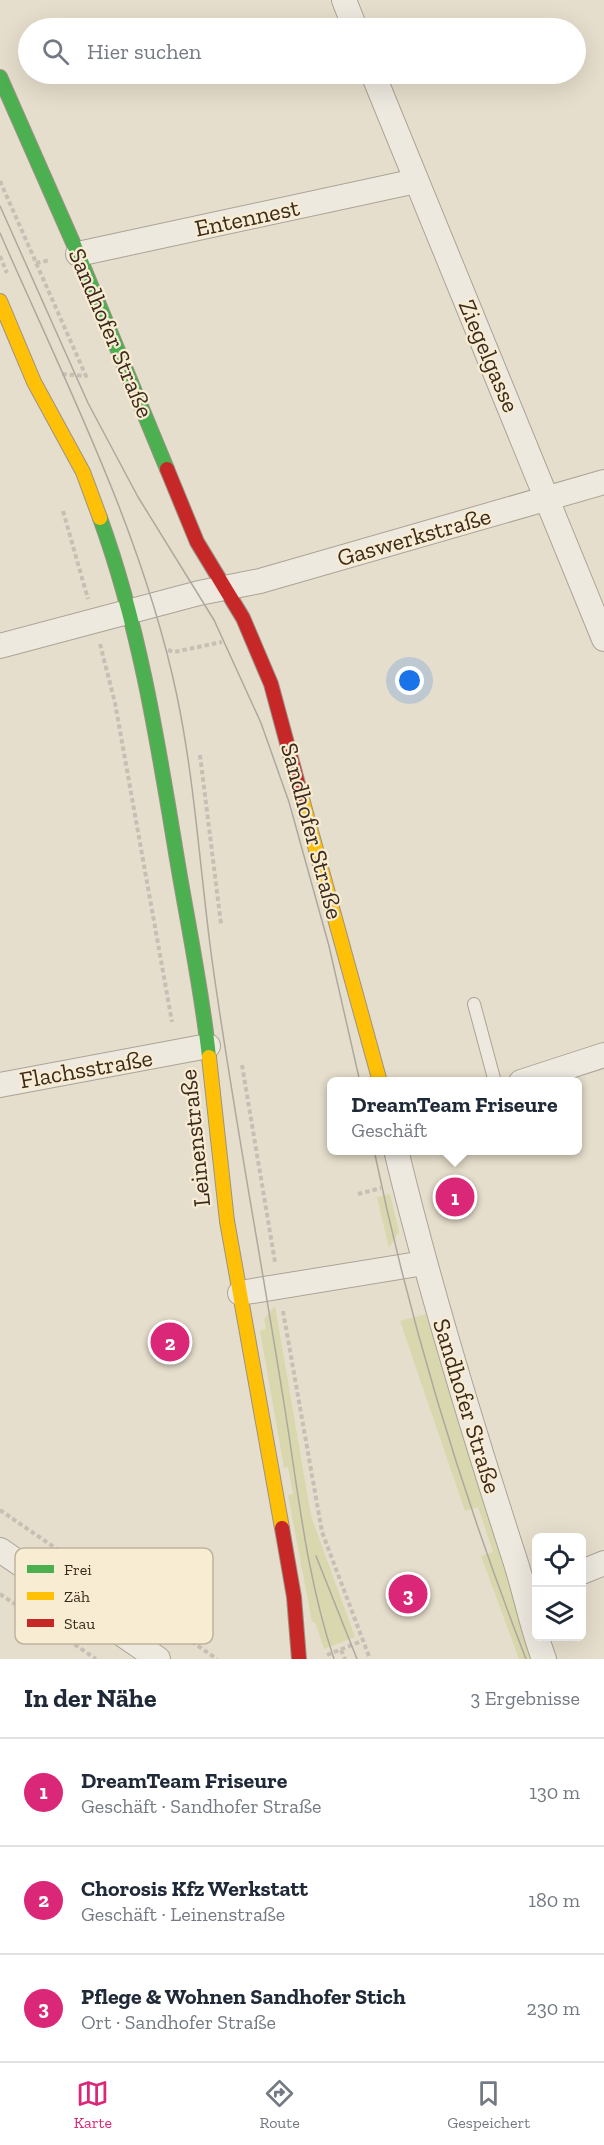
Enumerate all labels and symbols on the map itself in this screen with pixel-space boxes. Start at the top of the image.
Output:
street label: Entennest [192,192,302,243]
street label: Sandhofer Straße [63,244,160,422]
street label: Ziegelgasse [453,295,526,417]
street label: Gaswerkstraße [334,501,494,572]
your location [395,666,424,695]
street label: Sandhofer Straße [275,740,350,922]
street label: Flachsstraße [17,1043,155,1094]
street label: Leinenstraße [173,1068,216,1208]
pin: 1 [436,1174,474,1220]
street label: Sandhofer Straße [427,1315,508,1497]
pin: 2 [150,1320,190,1364]
legend [15,1548,213,1644]
text: Frei [64,1560,92,1579]
pin: 3 [388,1572,428,1616]
text: Zäh [64,1587,90,1606]
text: Stau [64,1614,95,1633]

